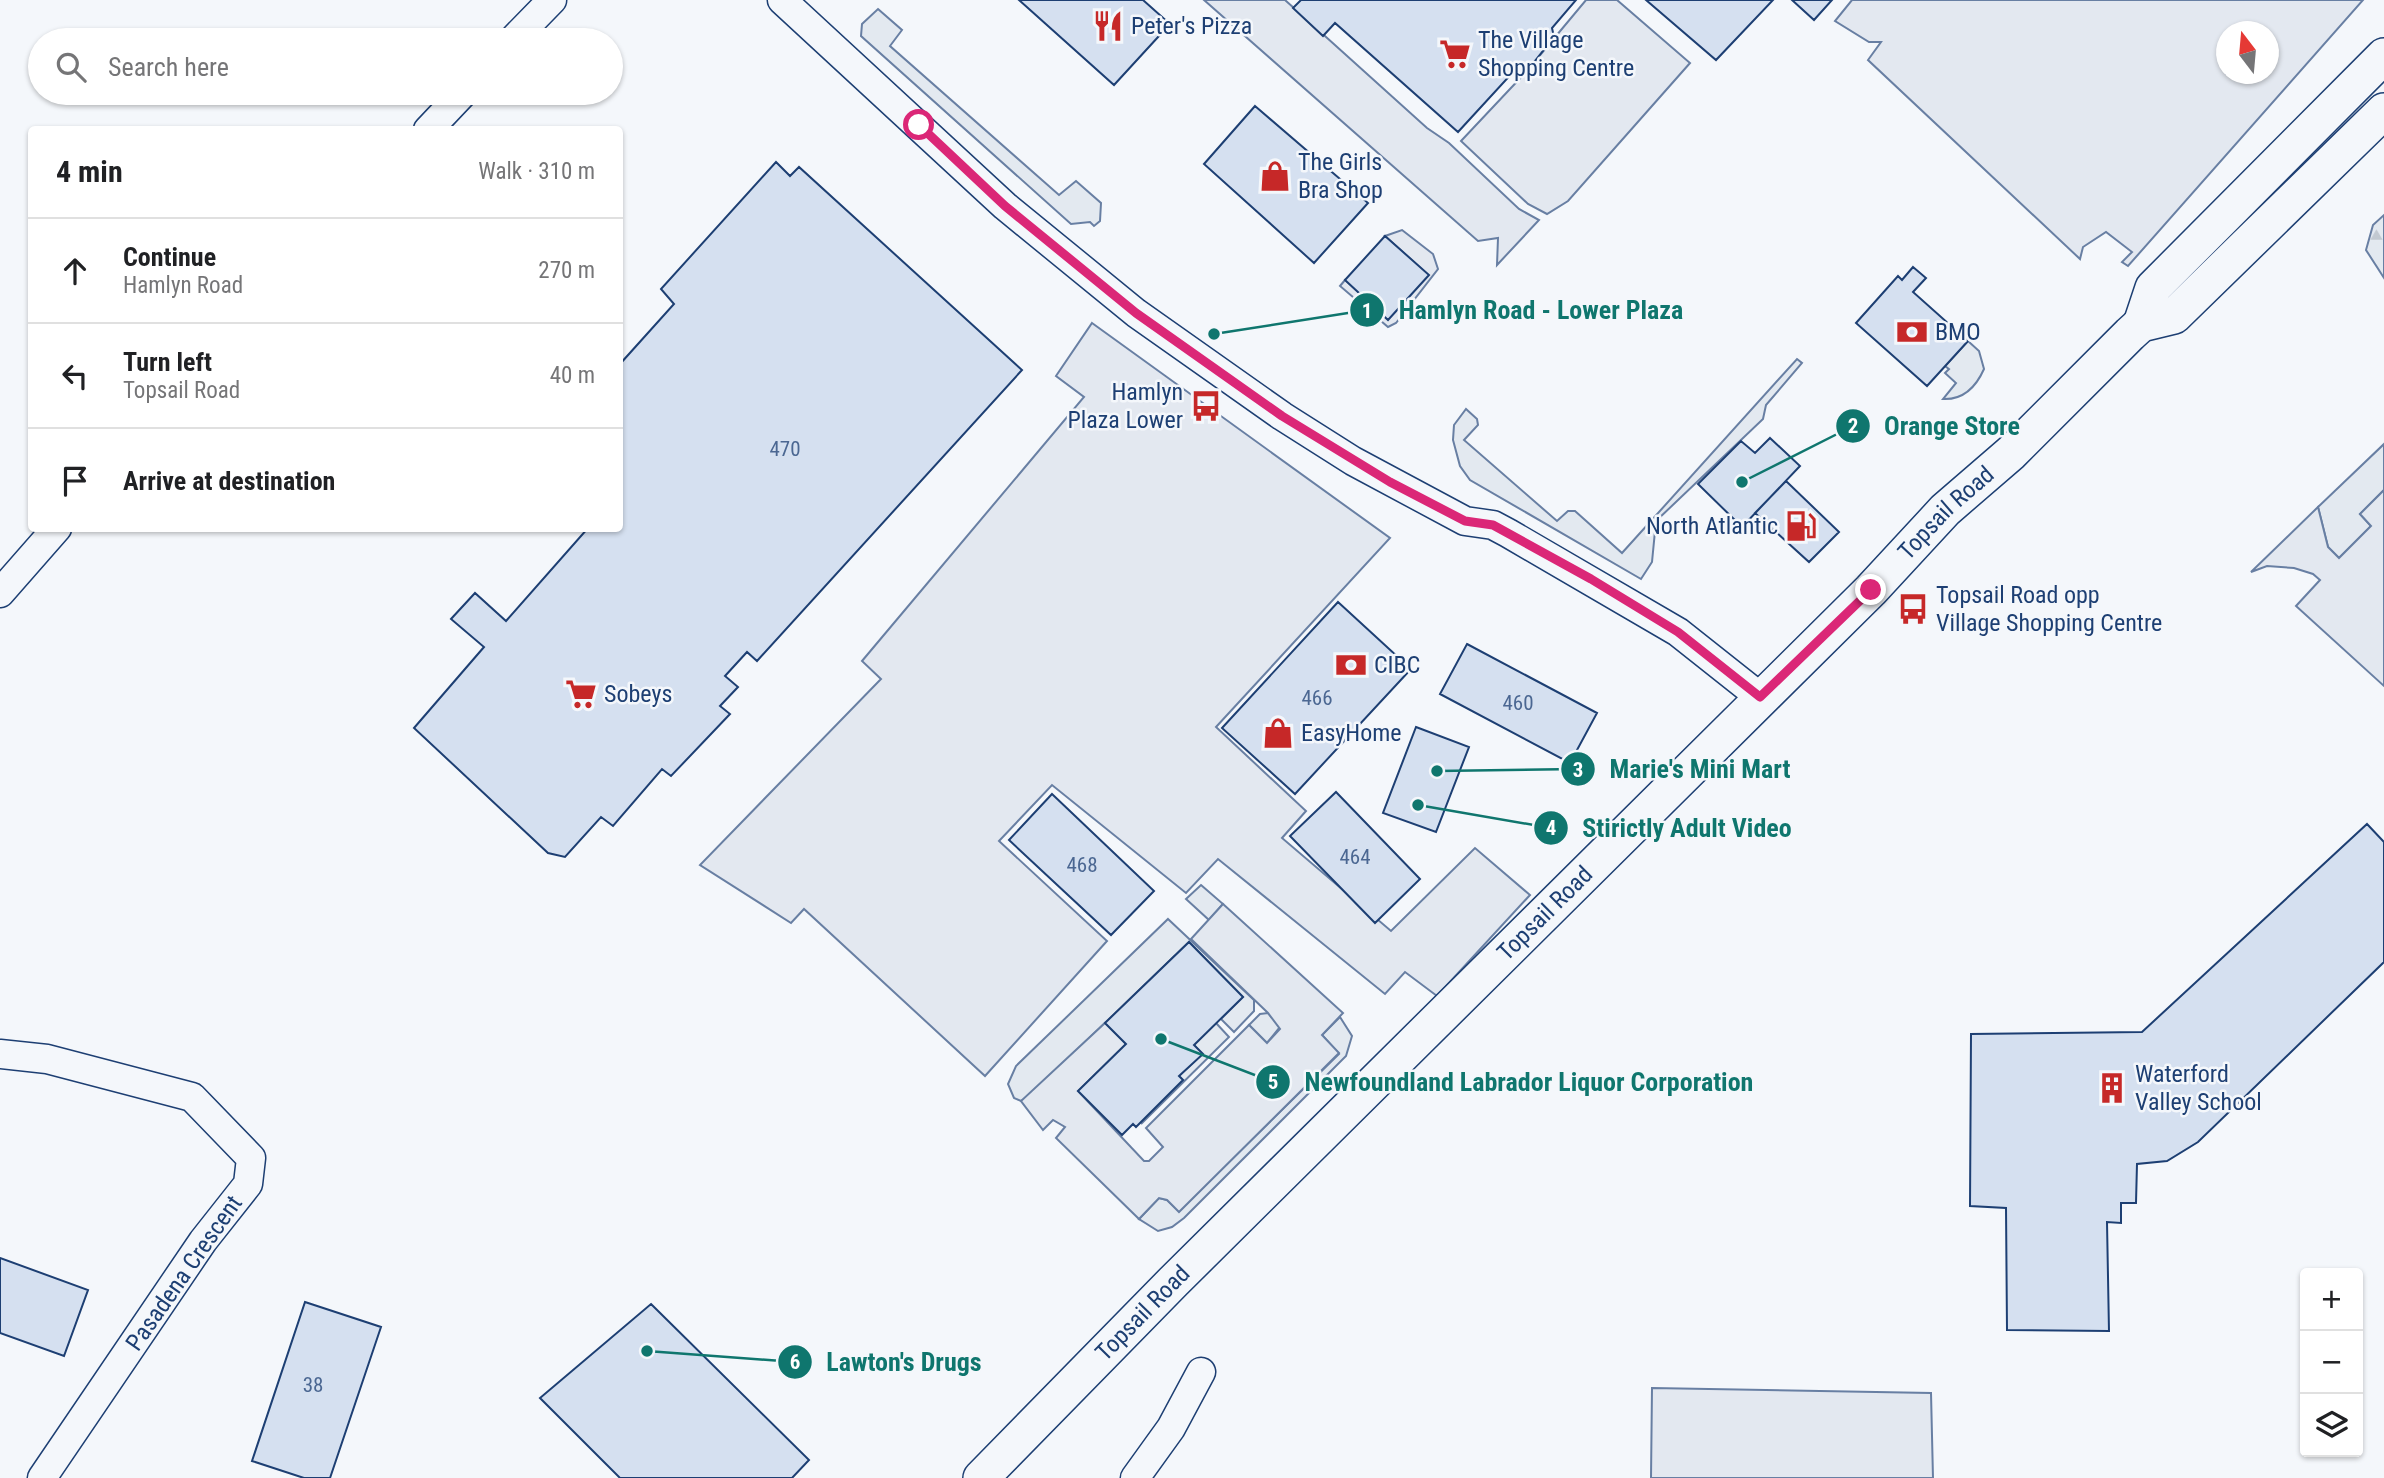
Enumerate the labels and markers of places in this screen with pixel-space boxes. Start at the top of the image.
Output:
restaurant icon: Peter's Pizza [1091,9,1125,43]
place label: Peter's Pizza [1131,12,1252,40]
place label: The Village Shopping Centre [1478,26,1634,82]
supermarket icon: The Village Shopping Centre [1438,37,1472,71]
place label: The Girls Bra Shop [1298,148,1383,204]
shop icon: The Girls Bra Shop [1258,159,1292,193]
callout: Hamlyn Road - Lower Plaza [1350,287,1697,334]
bank icon: BMO [1895,315,1929,349]
place label: BMO [1935,318,1981,346]
place label: Hamlyn Plaza Lower [1068,378,1183,434]
bus stop icon: Hamlyn Plaza Lower [1189,389,1223,423]
callout: Orange Store [1835,402,2034,449]
fuel station icon: North Atlantic [1784,509,1818,543]
place label: North Atlantic [1646,512,1778,540]
place label: Topsail Road opp Village Shopping Centre [1936,581,2162,637]
bus stop icon: Topsail Road opp Village Shopping Centre [1896,592,1930,626]
bank icon: CIBC [1334,648,1368,682]
place label: CIBC [1374,651,1420,679]
supermarket icon: Sobeys [564,677,598,711]
place label: Sobeys [604,680,672,708]
shop icon: EasyHome [1261,716,1295,750]
place label: EasyHome [1301,719,1402,747]
callout: Marie's Mini Mart [1561,746,1805,793]
callout: Stirictly Adult Video [1533,804,1806,851]
callout: Newfoundland Labrador Liquor Corporation [1255,1058,1767,1105]
place label: Waterford Valley School [2135,1060,2262,1116]
building icon: Waterford Valley School [2095,1071,2129,1105]
callout: Lawton's Drugs [777,1339,995,1386]

